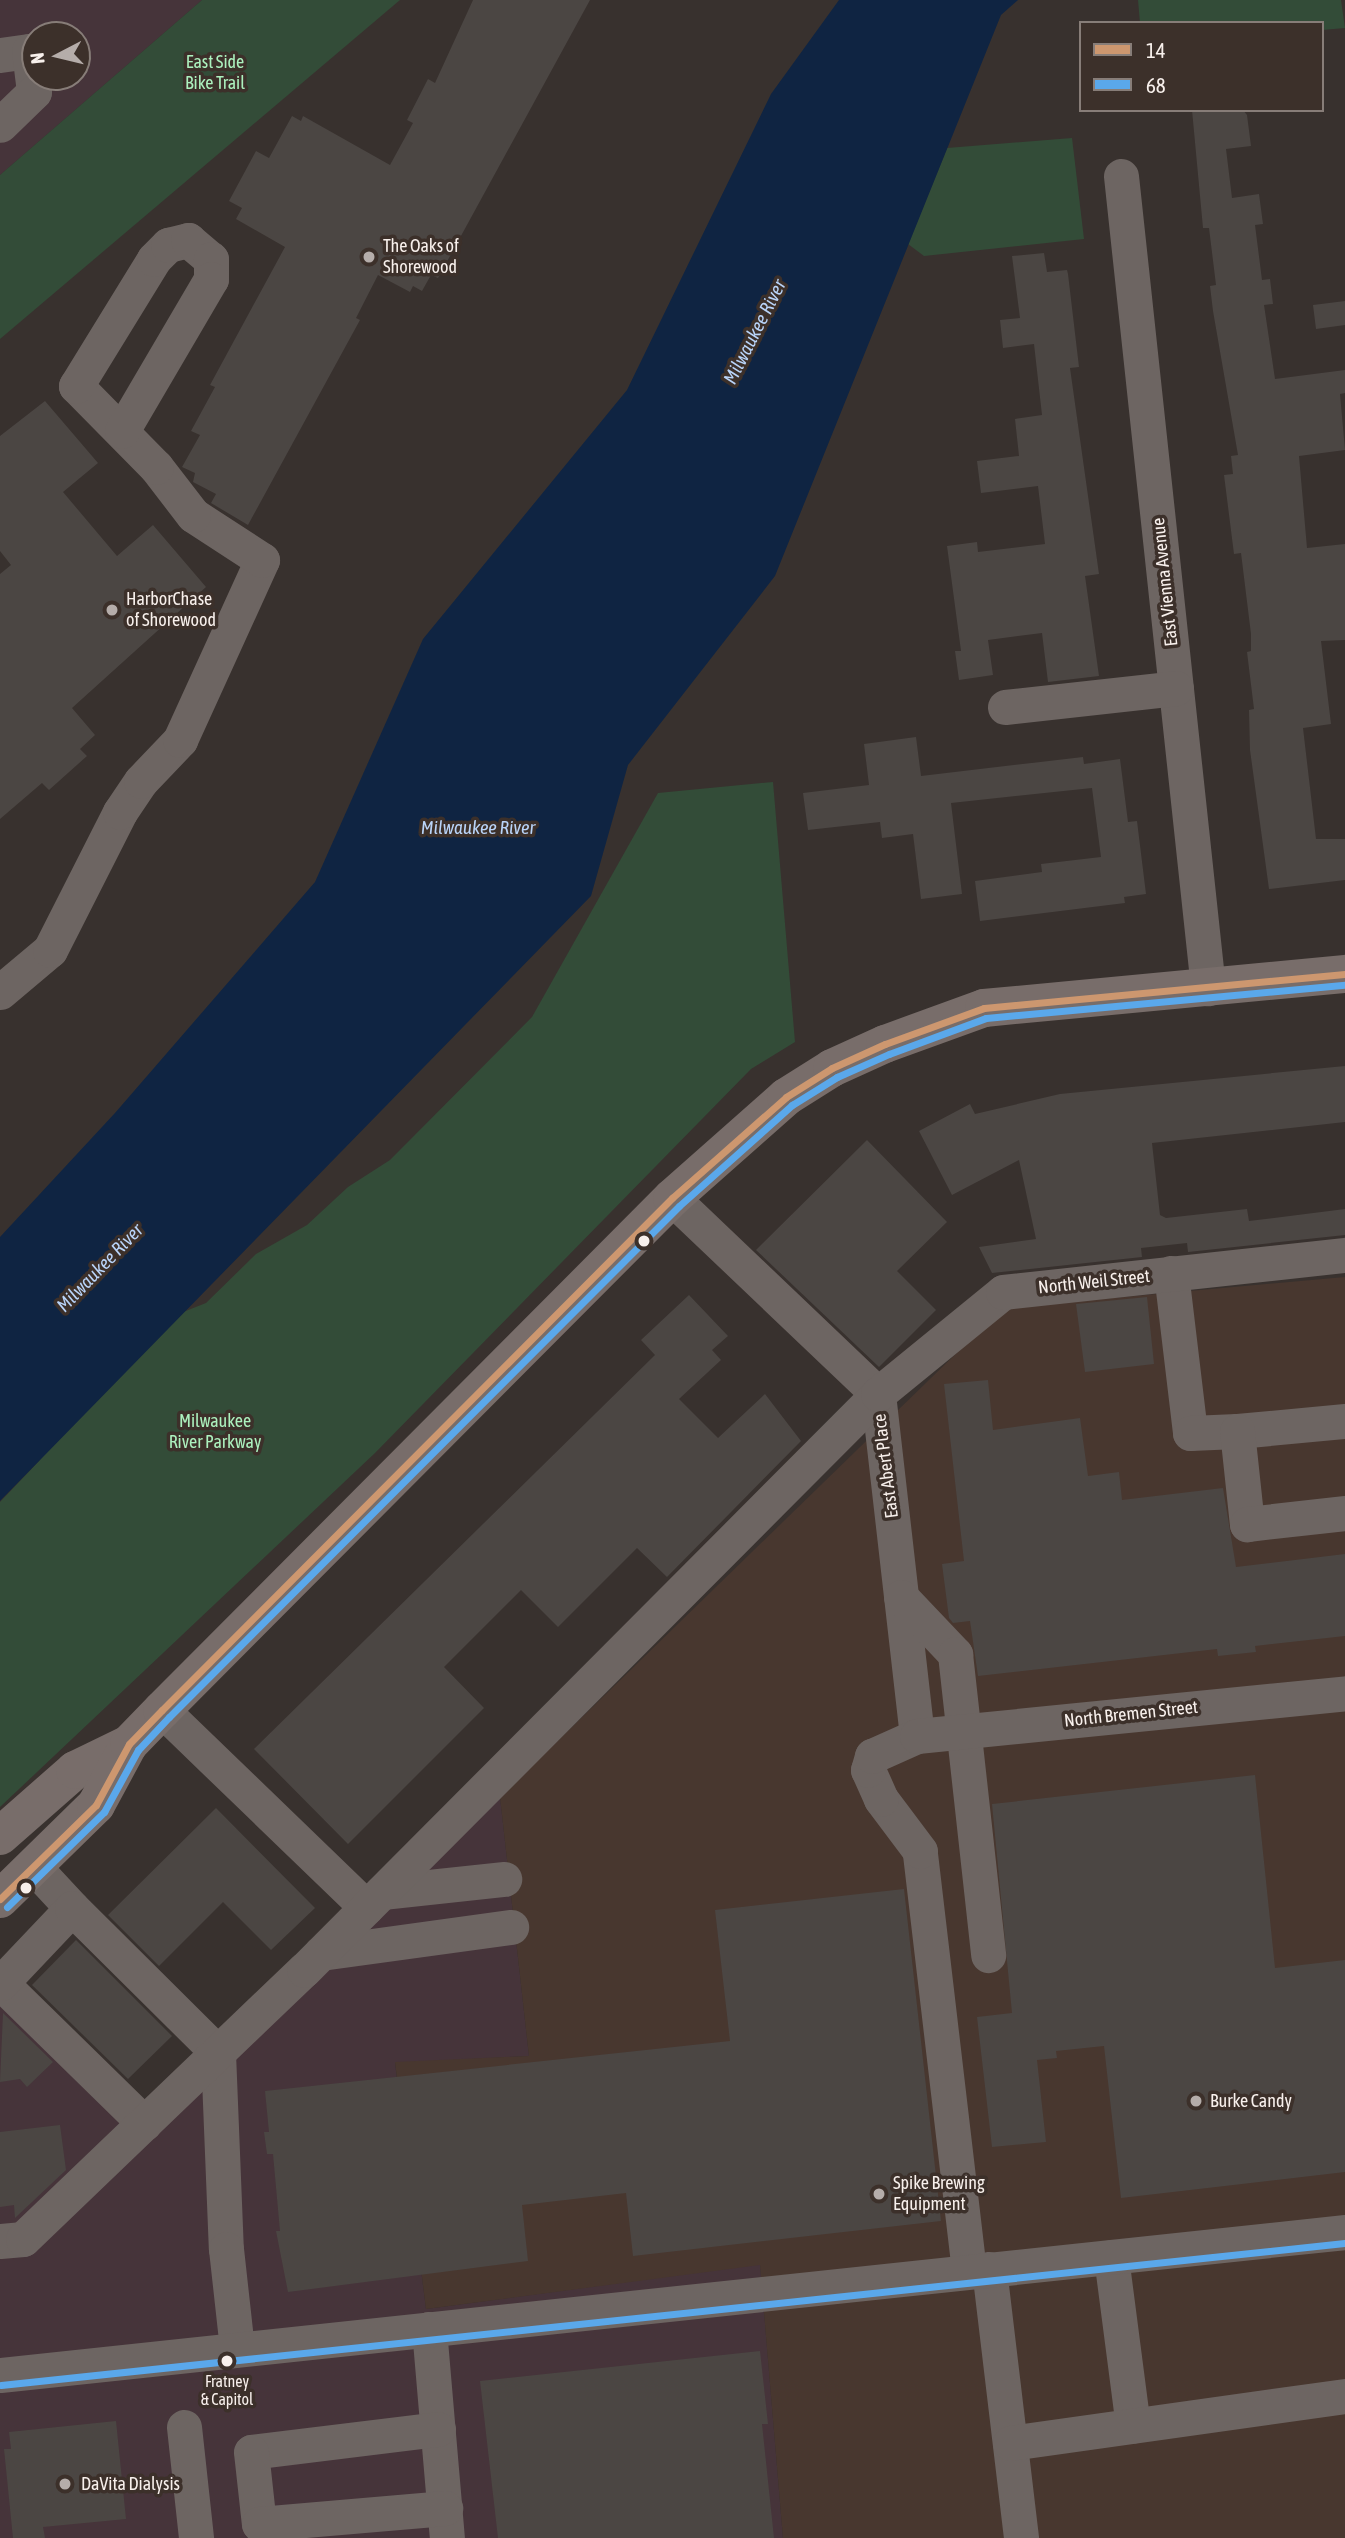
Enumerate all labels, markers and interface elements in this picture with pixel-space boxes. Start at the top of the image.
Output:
north arrow [21,21,91,91]
legend [1079,21,1324,112]
text: 14 [1146,38,1166,62]
text: N [26,51,49,65]
park label: East Side Bike Trail [185,52,245,94]
text: 68 [1146,73,1166,97]
place label: The Oaks of Shorewood [383,236,459,278]
marker: The Oaks of Shorewood [361,249,377,265]
water label: Milwaukee River [719,276,791,388]
street label: East Vienna Avenue [1148,517,1182,647]
place label: HarborChase of Shorewood [126,589,216,632]
marker: HarborChase of Shorewood [104,602,120,618]
water label: Milwaukee River [421,817,535,839]
water label: Milwaukee River [52,1219,148,1317]
unlabelled marker [637,1234,651,1248]
street label: North Weil Street [1037,1265,1151,1299]
park label: Milwaukee River Parkway [169,1411,261,1454]
street label: East Abert Place [869,1413,903,1519]
street label: North Bremen Street [1063,1696,1199,1732]
unlabelled marker [19,1881,33,1895]
place label: Burke Candy [1210,2090,1292,2112]
marker: Burke Candy [1188,2093,1204,2109]
place label: Spike Brewing Equipment [893,2173,985,2216]
marker: Spike Brewing Equipment [871,2186,887,2202]
marker: Fratney & Capitol [220,2354,234,2368]
place label: Fratney & Capitol [201,2371,253,2409]
place label: DaVita Dialysis [81,2473,180,2495]
marker: DaVita Dialysis [55,2474,75,2494]

